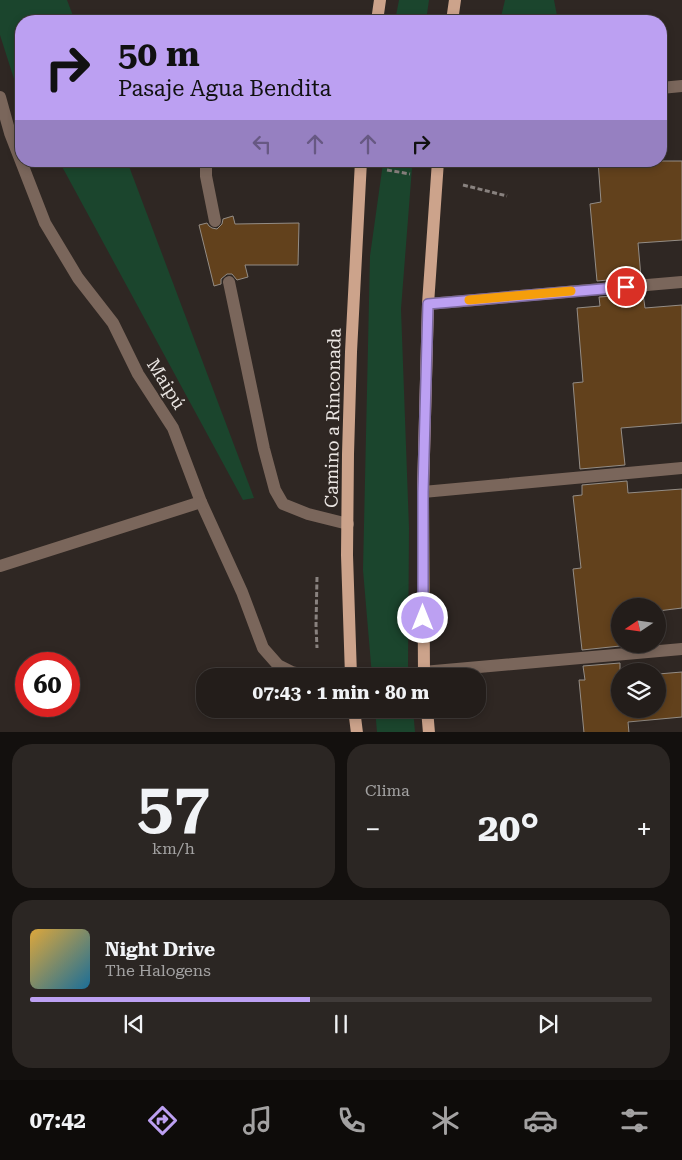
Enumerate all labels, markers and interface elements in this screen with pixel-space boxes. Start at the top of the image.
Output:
text: 50 m [118,34,200,75]
icon: right [35,35,100,100]
text: Pasaje Agua Bendita [118,76,332,101]
icon: left [248,130,276,158]
icon: ahead [301,130,329,158]
icon: ahead [354,130,382,158]
icon: right [407,130,435,158]
pin [605,266,647,308]
icon: arrive [612,273,640,301]
street label: Camino a Rinconada [320,328,345,508]
street label: Maipú [143,355,190,413]
position arrow [396,591,448,643]
north arrow [611,598,666,652]
map controls [611,598,666,718]
speed limit sign: 60 [15,652,80,717]
button: layers [611,663,666,718]
text: 07:43 · 1 min · 80 m [253,681,429,704]
text: 57 [137,768,210,844]
text: Clima [365,781,410,800]
text: 20° [478,806,539,850]
text: − [365,813,381,846]
text: + [636,813,652,846]
text: km/h [152,839,195,858]
text: Night Drive [105,938,215,961]
text: The Halogens [105,961,211,980]
icon: previous [120,1010,148,1038]
icon: pause [327,1010,355,1038]
icon: next [534,1010,562,1038]
icon: directions [145,1103,180,1138]
icon: music [240,1103,275,1138]
icon: phone [334,1103,369,1138]
icon: climate [428,1103,463,1138]
icon: car [523,1103,558,1138]
icon: filters [617,1103,652,1138]
text: 07:42 [30,1108,86,1133]

